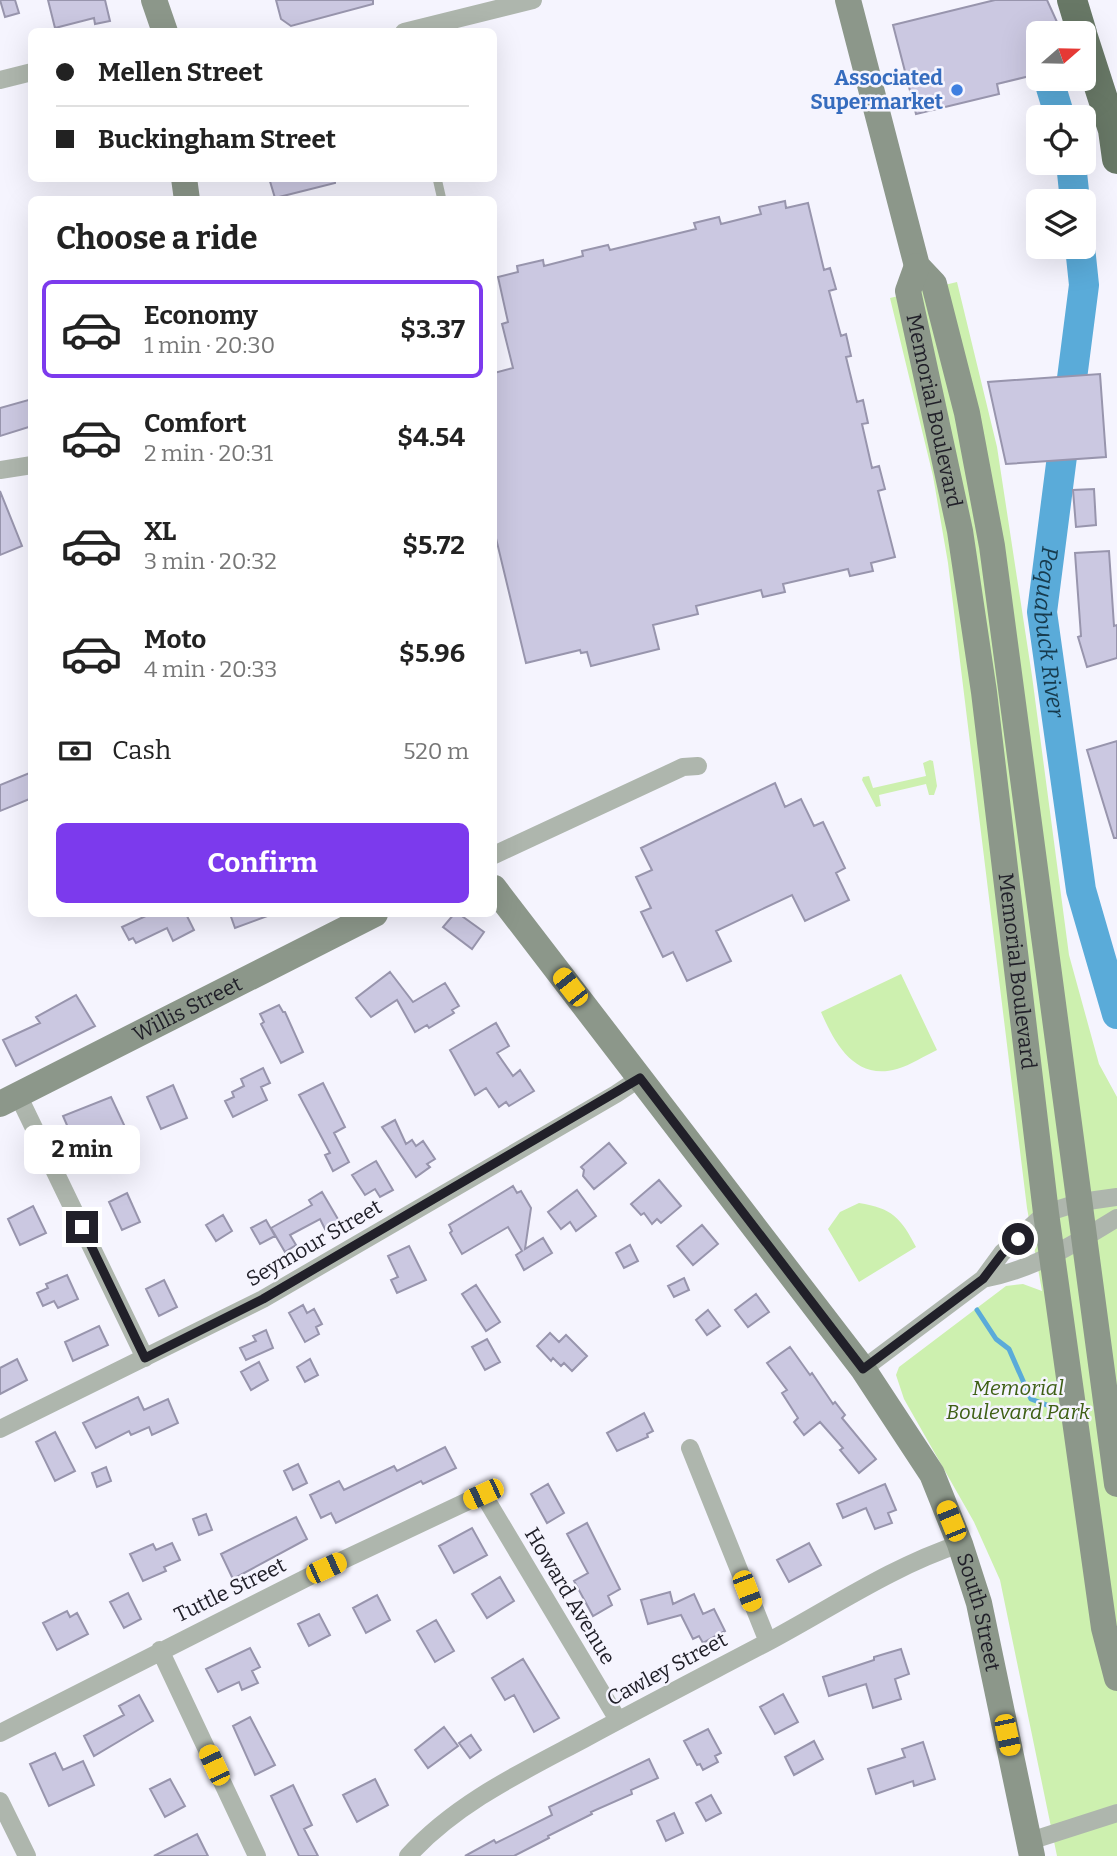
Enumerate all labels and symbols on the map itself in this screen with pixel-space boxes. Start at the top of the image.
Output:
north arrow [1026,21,1096,91]
place label: Associated Supermarket [810,65,944,115]
marker: Associated Supermarket [949,82,965,98]
street label: Memorial Boulevard [900,311,968,510]
water label: Pequabuck River [1028,545,1071,721]
street label: Memorial Boulevard [993,871,1042,1071]
car [549,964,592,1010]
street label: Willis Street [128,970,247,1048]
callout: 2 min [24,1126,140,1174]
street label: Seymour Street [242,1193,387,1292]
route end [66,1211,98,1243]
route start [1002,1223,1034,1255]
park label: Memorial Boulevard Park [946,1375,1091,1425]
car [460,1476,507,1512]
car [934,1498,969,1544]
street label: Howard Avenue [519,1523,621,1669]
car [303,1550,350,1586]
street label: South Street [951,1550,1006,1674]
street label: Tuttle Street [170,1552,290,1628]
car [730,1568,765,1614]
street label: Cawley Street [602,1626,732,1712]
car [993,1712,1022,1758]
car [196,1742,233,1788]

